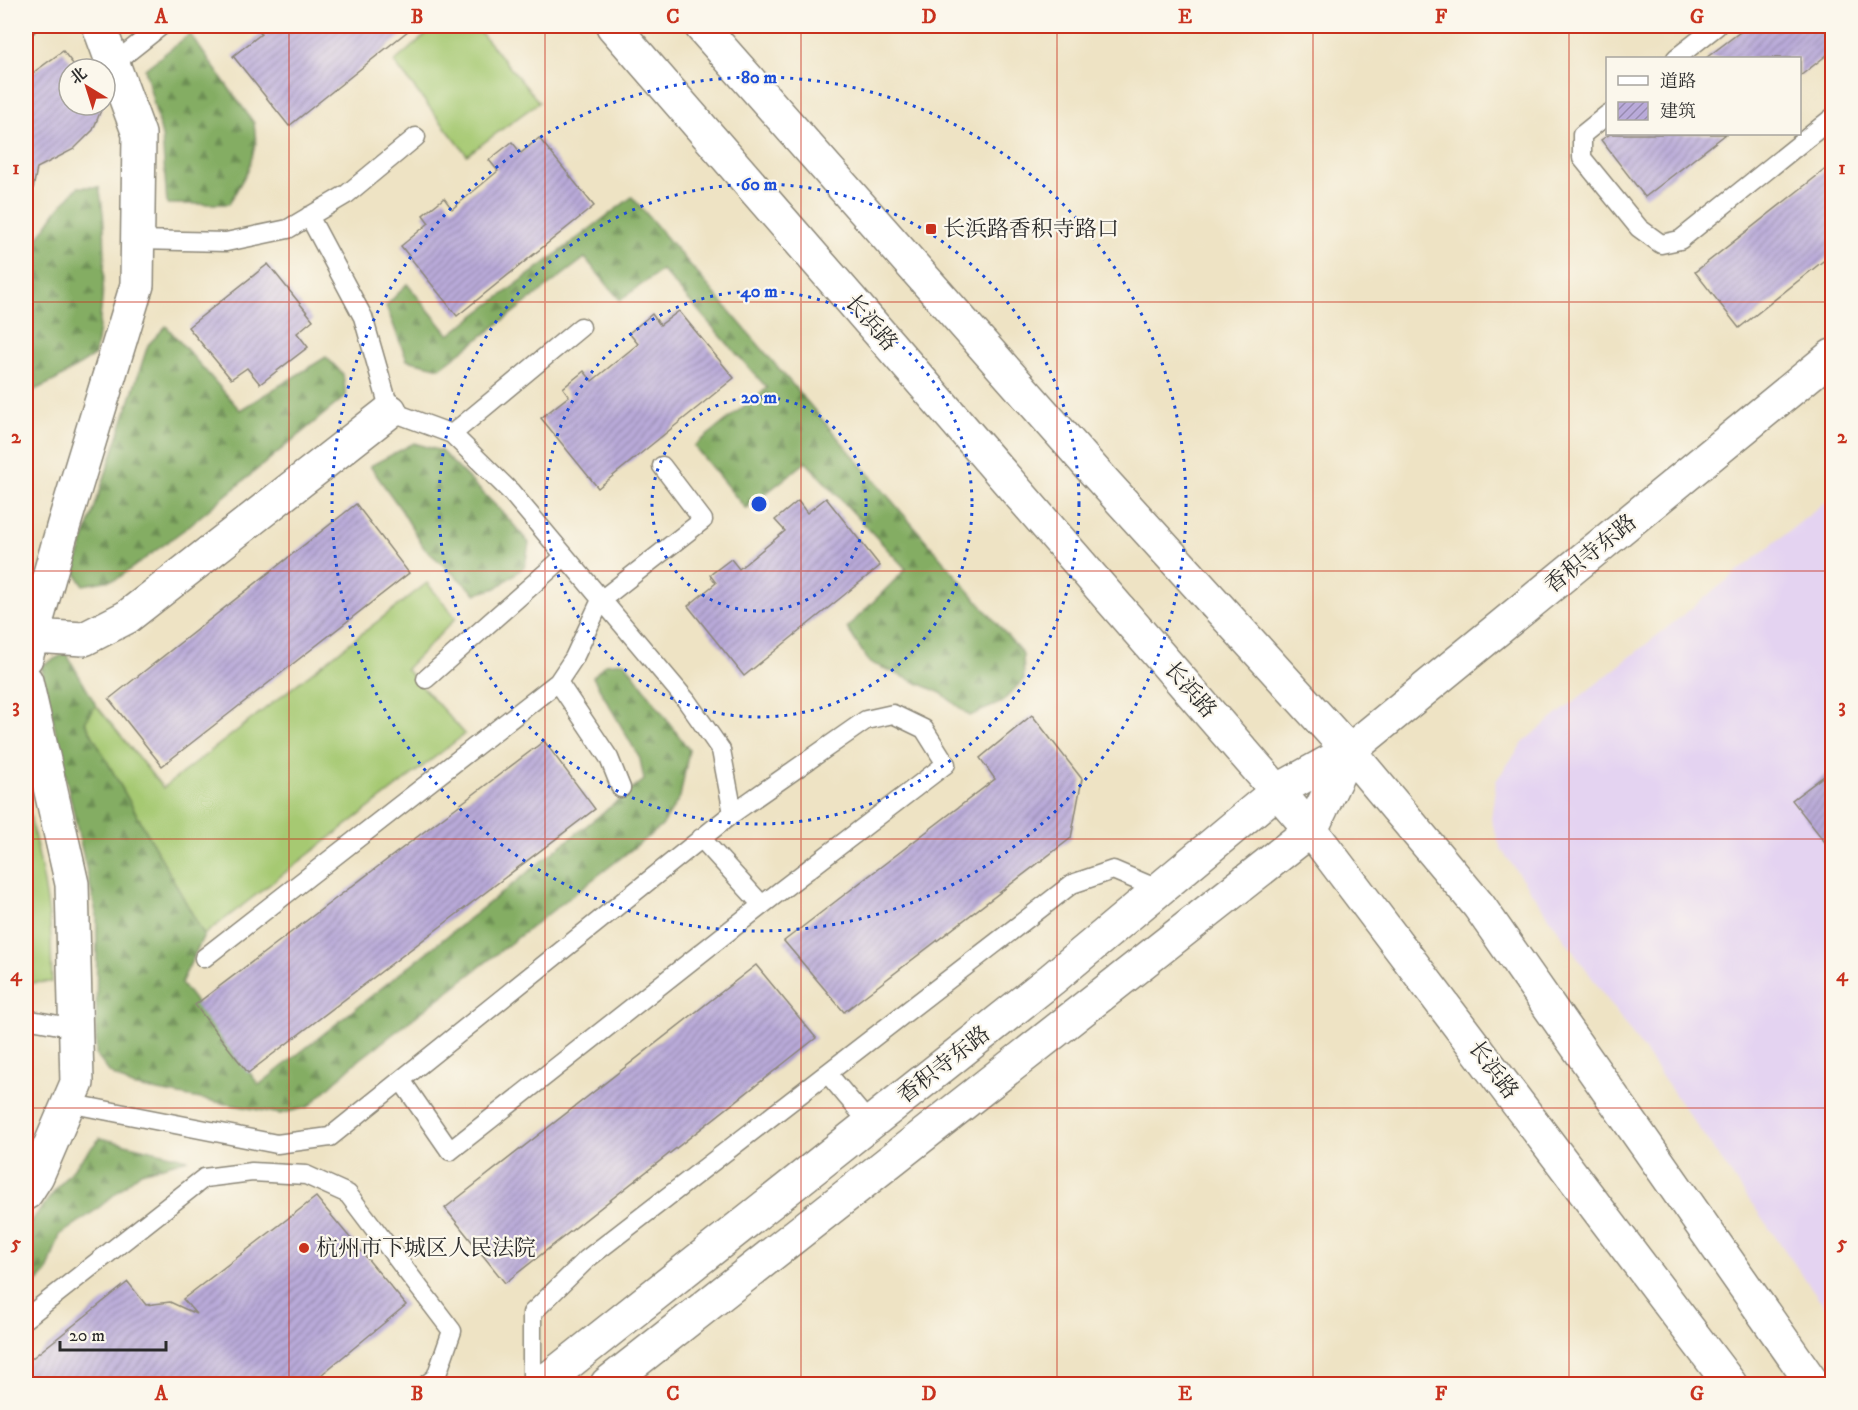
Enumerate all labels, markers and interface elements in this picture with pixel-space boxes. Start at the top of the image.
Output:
text: A [154,5,169,30]
text: B [411,5,423,30]
text: C [666,5,680,30]
text: D [922,5,937,30]
text: E [1178,5,1192,30]
text: F [1435,5,1448,30]
text: G [1690,5,1704,30]
north arrow [57,57,117,117]
legend [1606,57,1801,135]
text: 北 [66,63,91,89]
text: 80 m [741,67,778,89]
text: 道路 [1660,71,1696,93]
text: 建筑 [1660,101,1696,123]
text: 1 [12,156,20,181]
text: 1 [1838,156,1846,181]
text: 60 m [741,174,778,196]
place label: 长浜路香积寺路口 [943,216,1119,243]
marker: 长浜路香积寺路口 [924,222,938,236]
text: 40 m [739,281,778,303]
street label: 长浜路 [839,289,903,357]
text: 20 m [741,387,777,409]
text: 2 [11,425,22,450]
text: 2 [1837,425,1848,450]
centre of rings [749,494,769,514]
street label: 香积寺东路 [1540,509,1642,599]
street label: 长浜路 [1158,656,1222,724]
text: 3 [12,694,20,719]
text: 3 [1838,694,1846,719]
text: 4 [10,963,23,988]
text: 4 [1836,963,1849,988]
street label: 香积寺东路 [892,1020,996,1110]
street label: 长浜路 [1462,1036,1524,1104]
text: 5 [10,1231,21,1256]
text: 5 [1836,1231,1847,1256]
place label: 杭州市下城区人民法院 [316,1235,536,1262]
marker: 杭州市下城区人民法院 [297,1241,311,1255]
scale bar [60,1314,166,1352]
text: 20 m [69,1325,105,1347]
text: A [154,1382,169,1407]
text: B [411,1382,423,1407]
text: C [666,1382,680,1407]
text: D [922,1382,937,1407]
text: E [1178,1382,1192,1407]
text: F [1435,1382,1448,1407]
text: G [1690,1382,1704,1407]

